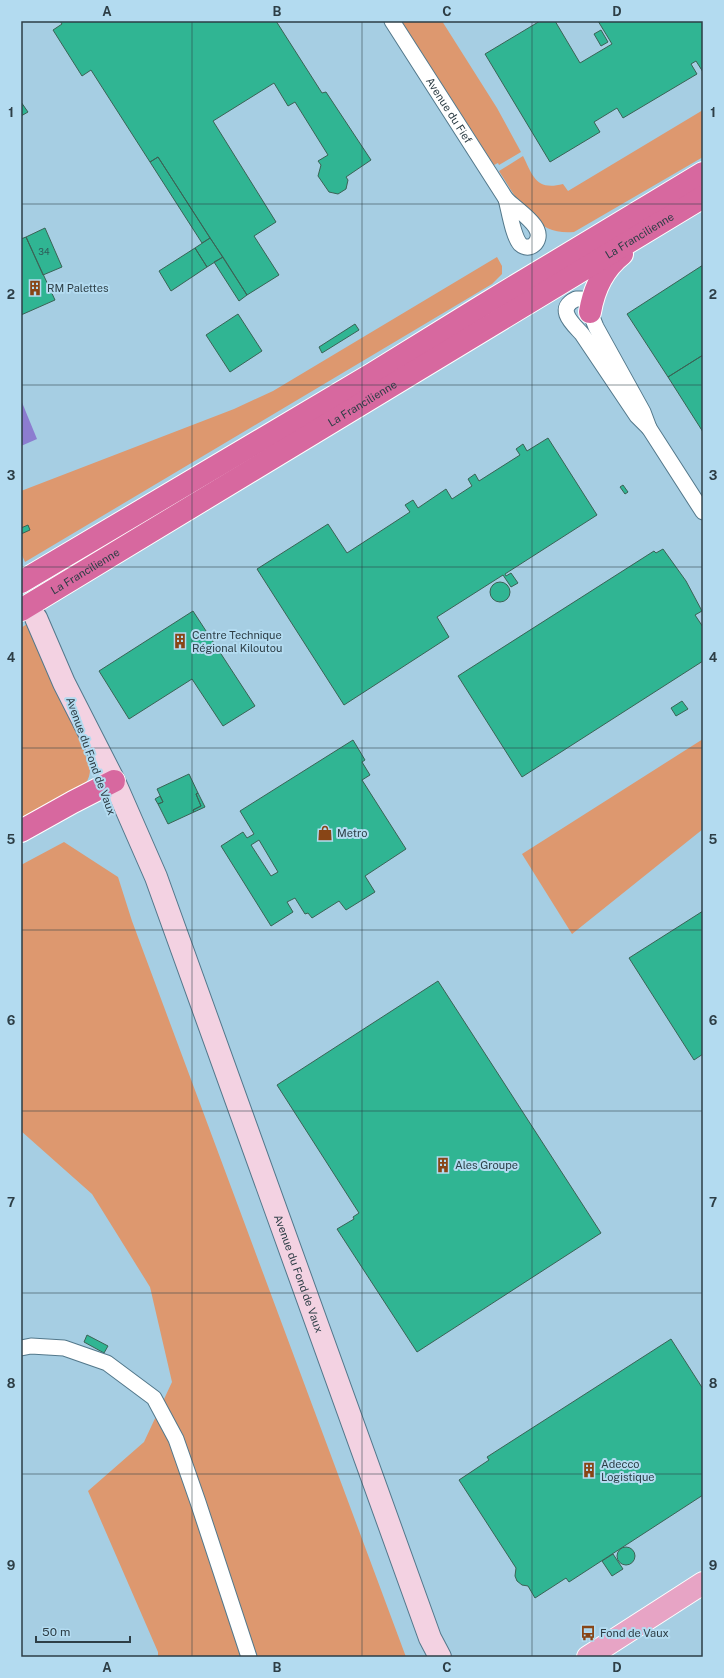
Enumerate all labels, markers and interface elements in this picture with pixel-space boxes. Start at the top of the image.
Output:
text: A [102,4,112,19]
text: B [273,4,282,19]
text: C [442,4,452,19]
text: D [612,4,622,19]
street label: Avenue du Fief [424,75,475,146]
text: 1 [8,105,14,120]
text: 1 [710,105,716,120]
street label: La Francilienne [603,210,676,261]
house number: 34 [38,246,50,257]
building icon: RM Palettes [26,279,44,297]
place label: RM Palettes [47,282,109,294]
text: 2 [7,287,15,302]
text: 2 [709,287,717,302]
street label: La Francilienne [326,378,399,429]
text: 3 [7,468,16,483]
text: 3 [709,468,718,483]
street label: La Francilienne [49,546,122,596]
place label: Centre Technique Régional Kiloutou [192,629,282,654]
building icon: Centre Technique Régional Kiloutou [171,632,189,650]
text: 4 [7,650,16,665]
text: 4 [709,650,718,665]
street label: Avenue du Fond de Vaux [64,695,118,817]
shop icon: Metro [316,824,334,842]
place label: Metro [337,827,367,839]
text: 5 [7,832,16,847]
text: 5 [709,832,718,847]
text: 6 [7,1013,16,1028]
text: 6 [709,1013,718,1028]
building icon: Ales Groupe [434,1156,452,1174]
place label: Ales Groupe [455,1159,518,1171]
text: 7 [7,1195,15,1210]
text: 7 [709,1195,717,1210]
street label: Avenue du Fond de Vaux [272,1213,326,1334]
text: 8 [7,1376,16,1391]
text: 8 [709,1376,718,1391]
place label: Adecco Logistique [601,1458,655,1483]
building icon: Adecco Logistique [580,1461,598,1479]
text: 9 [7,1558,15,1573]
text: 9 [709,1558,717,1573]
scale bar [36,1618,130,1644]
bus stop icon: Fond de Vaux [579,1624,597,1642]
text: 50 m [42,1625,70,1639]
place label: Fond de Vaux [600,1627,669,1639]
text: A [102,1660,112,1675]
text: B [273,1660,282,1675]
text: C [442,1660,452,1675]
text: D [612,1660,622,1675]

